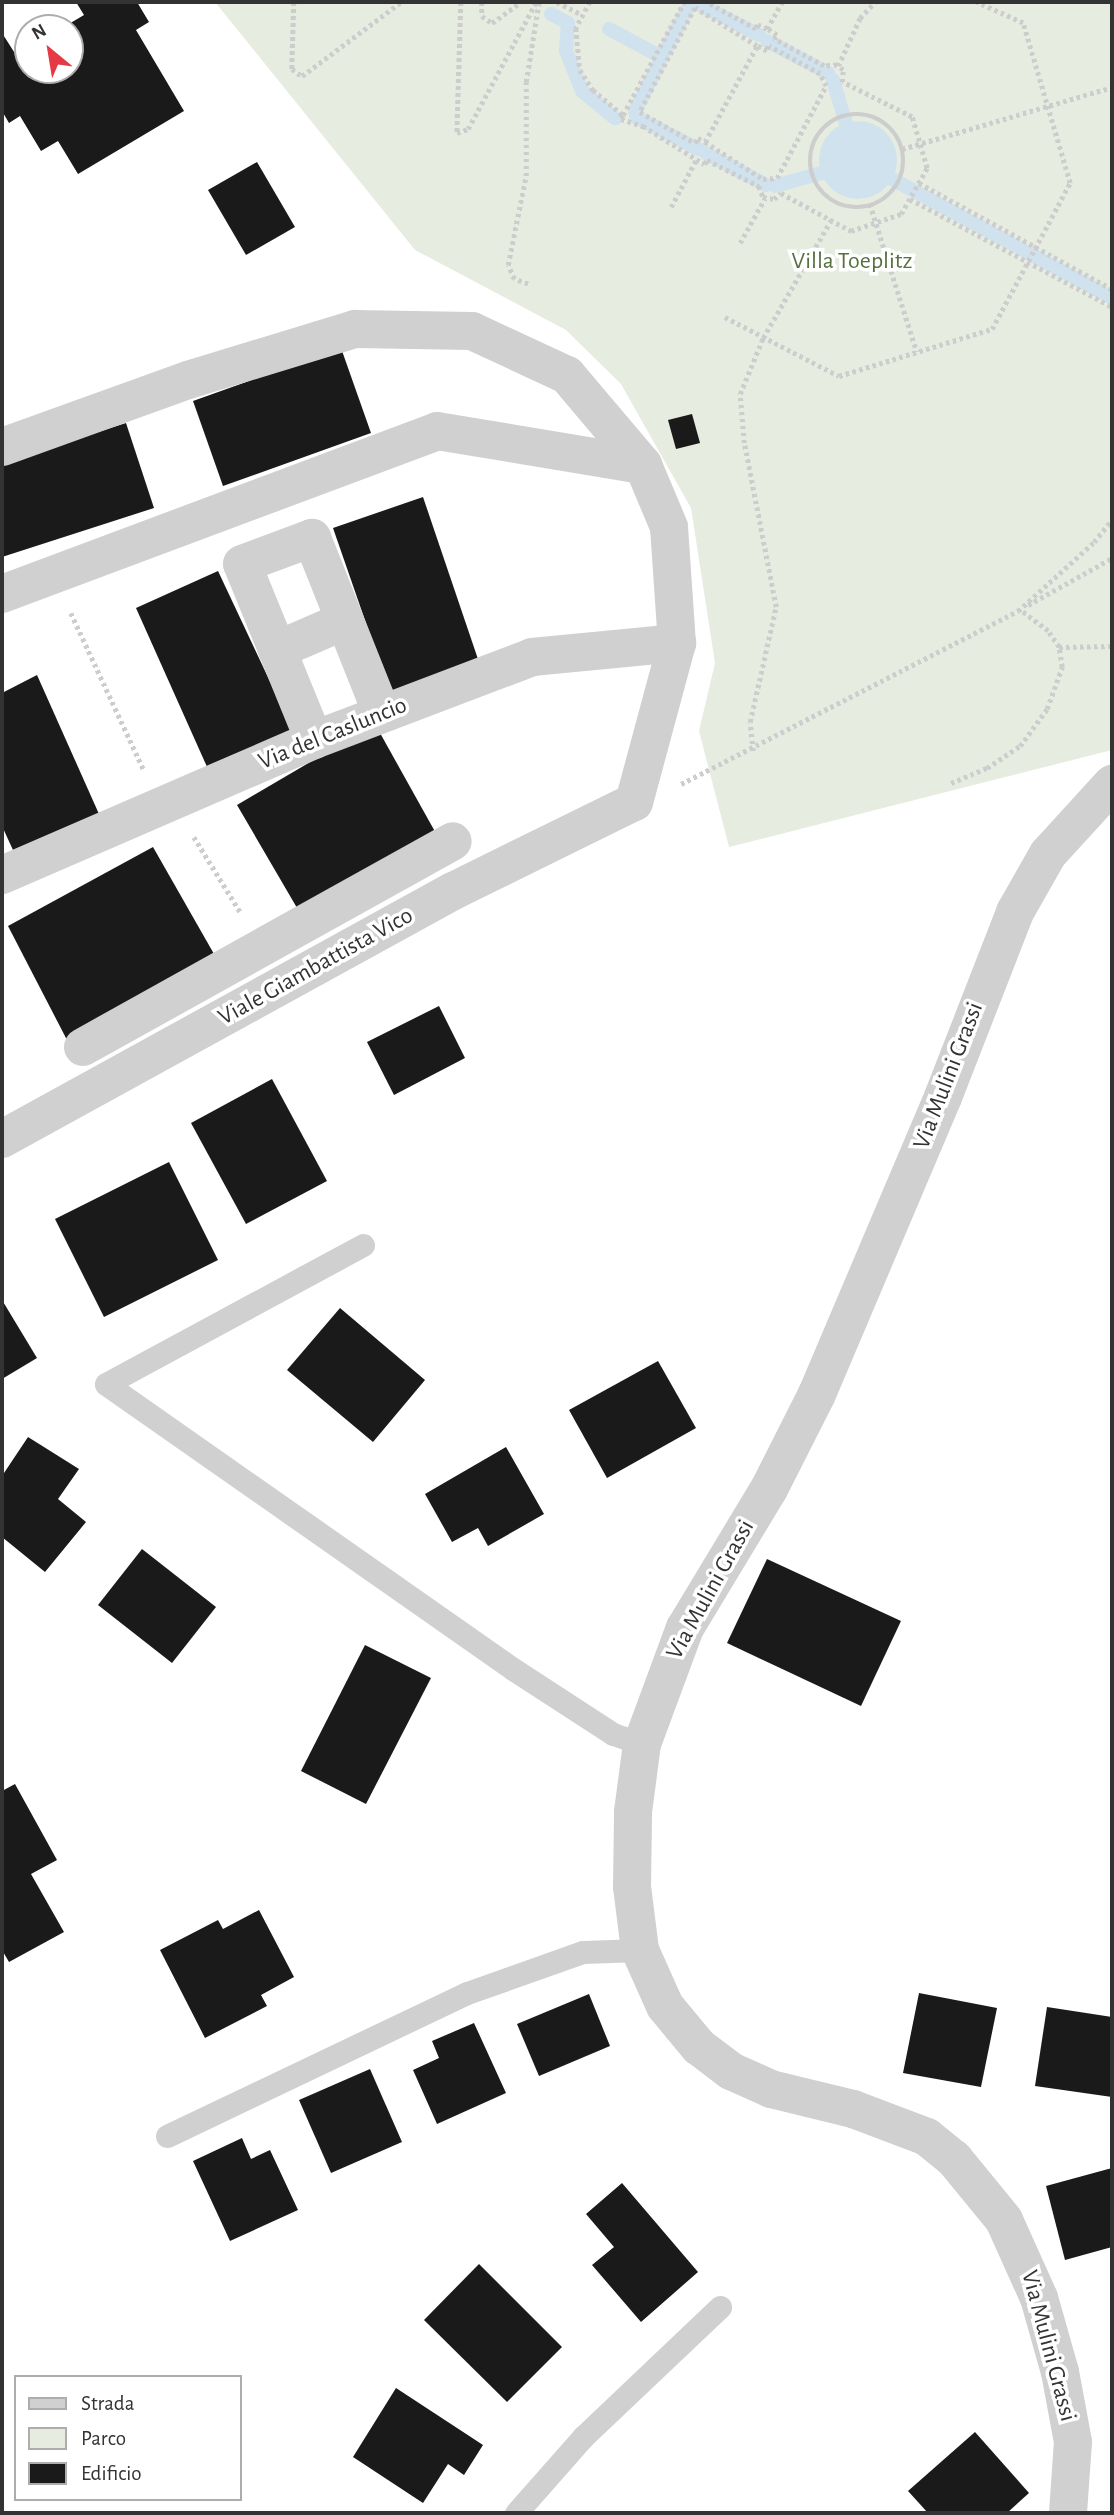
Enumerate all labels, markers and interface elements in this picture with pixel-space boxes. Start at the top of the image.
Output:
north arrow [14,14,84,84]
text: N [29,21,50,44]
park label: Villa Toeplitz [792,248,912,276]
street label: Via del Casluncio [255,691,411,777]
street label: Viale Giambattista Vico [214,902,418,1032]
street label: Via Mulini Grassi [908,998,990,1154]
street label: Via Mulini Grassi [661,1515,761,1665]
street label: Via Mulini Grassi [1014,2267,1082,2425]
legend [14,2375,242,2501]
text: Strada [81,2393,134,2414]
text: Parco [81,2428,126,2449]
text: Edificio [81,2463,142,2484]

